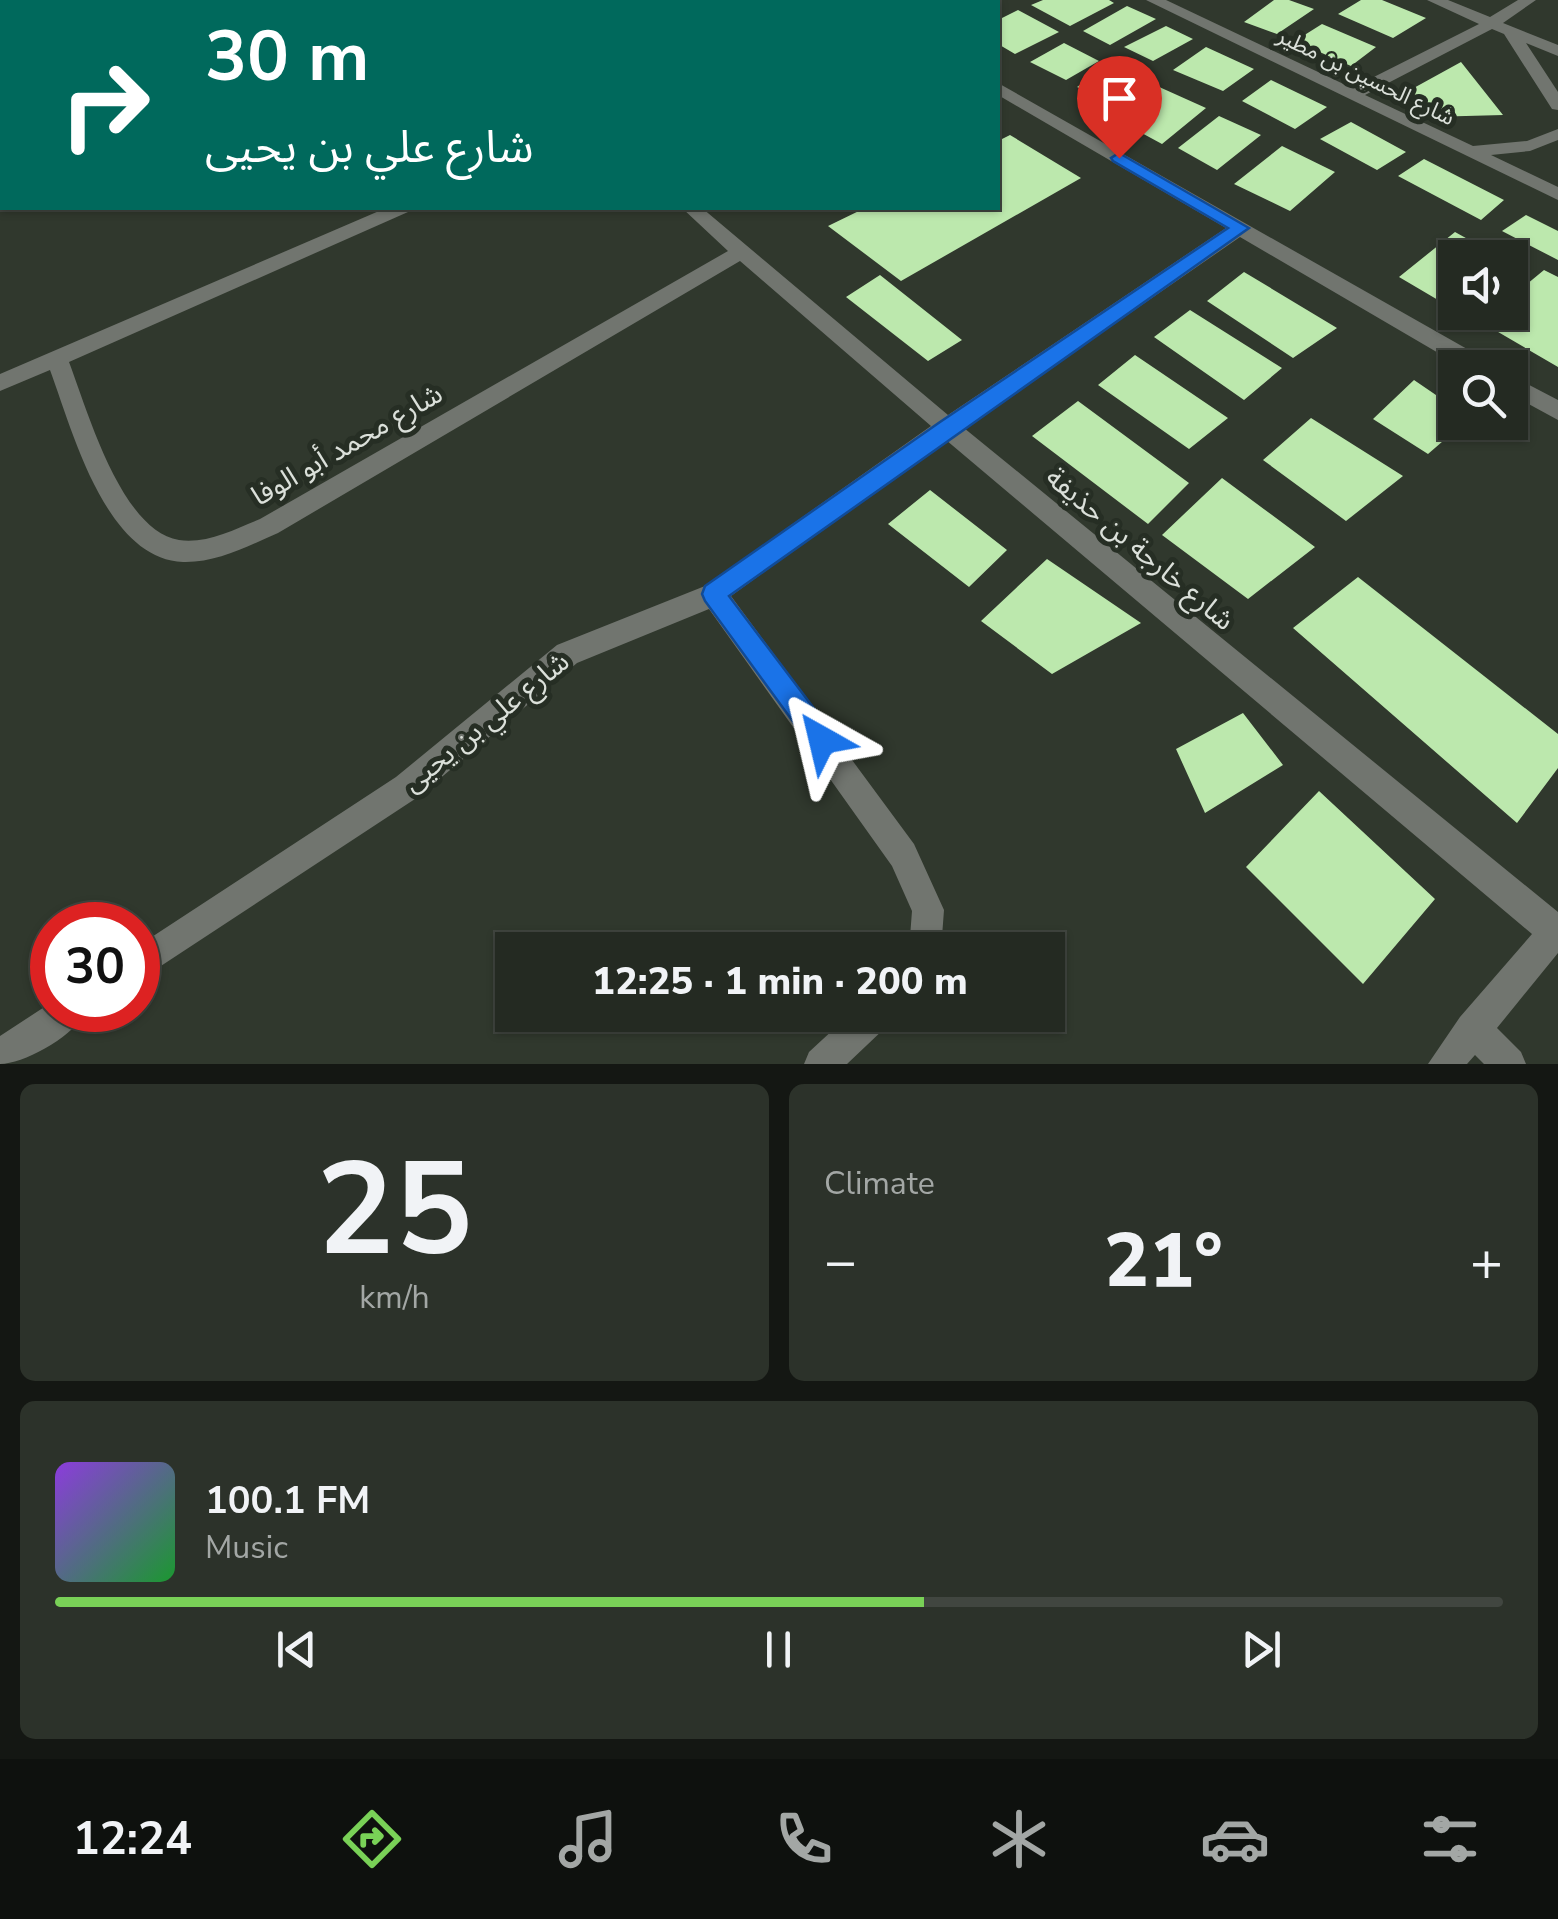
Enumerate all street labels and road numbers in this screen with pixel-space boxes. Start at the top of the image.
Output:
street label: شارع الحسين بن مطير [1271,21,1460,134]
street label: شارع محمد أبو الوفا [244,375,450,516]
street label: شارع خارجة بن حذيفة [1037,459,1242,640]
street label: شارع علي بن يحيى [395,643,578,802]

